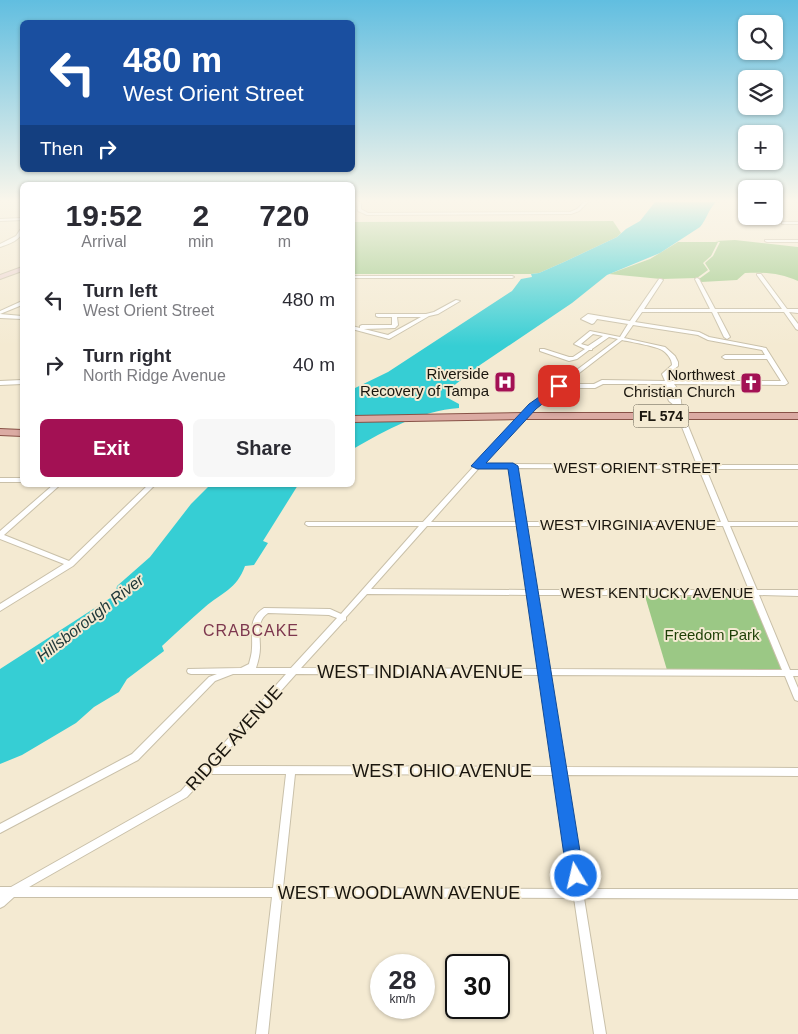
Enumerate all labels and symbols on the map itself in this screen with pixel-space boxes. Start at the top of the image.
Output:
place label: Riverside Recovery of Tampa [360,365,490,399]
pin [538,365,580,407]
place label: Northwest Christian Church [623,366,736,400]
hospital icon: Riverside Recovery of Tampa [493,370,517,394]
church icon: Northwest Christian Church [739,371,763,395]
road number: FL 574 [634,404,688,428]
street label: WEST ORIENT STREET [554,459,720,476]
street label: WEST VIRGINIA AVENUE [540,516,716,533]
water label: Hillsborough River [33,571,147,665]
street label: WEST KENTUCKY AVENUE [561,584,753,601]
district label: CRABCAKE [203,622,299,639]
park label: Freedom Park [664,626,760,643]
street label: WEST INDIANA AVENUE [317,662,523,682]
street label: RIDGE AVENUE [182,682,286,794]
street label: WEST OHIO AVENUE [352,761,532,781]
position arrow [549,849,601,901]
street label: WEST WOODLAWN AVENUE [278,883,520,903]
speed limit sign: 30 [445,954,510,1019]

